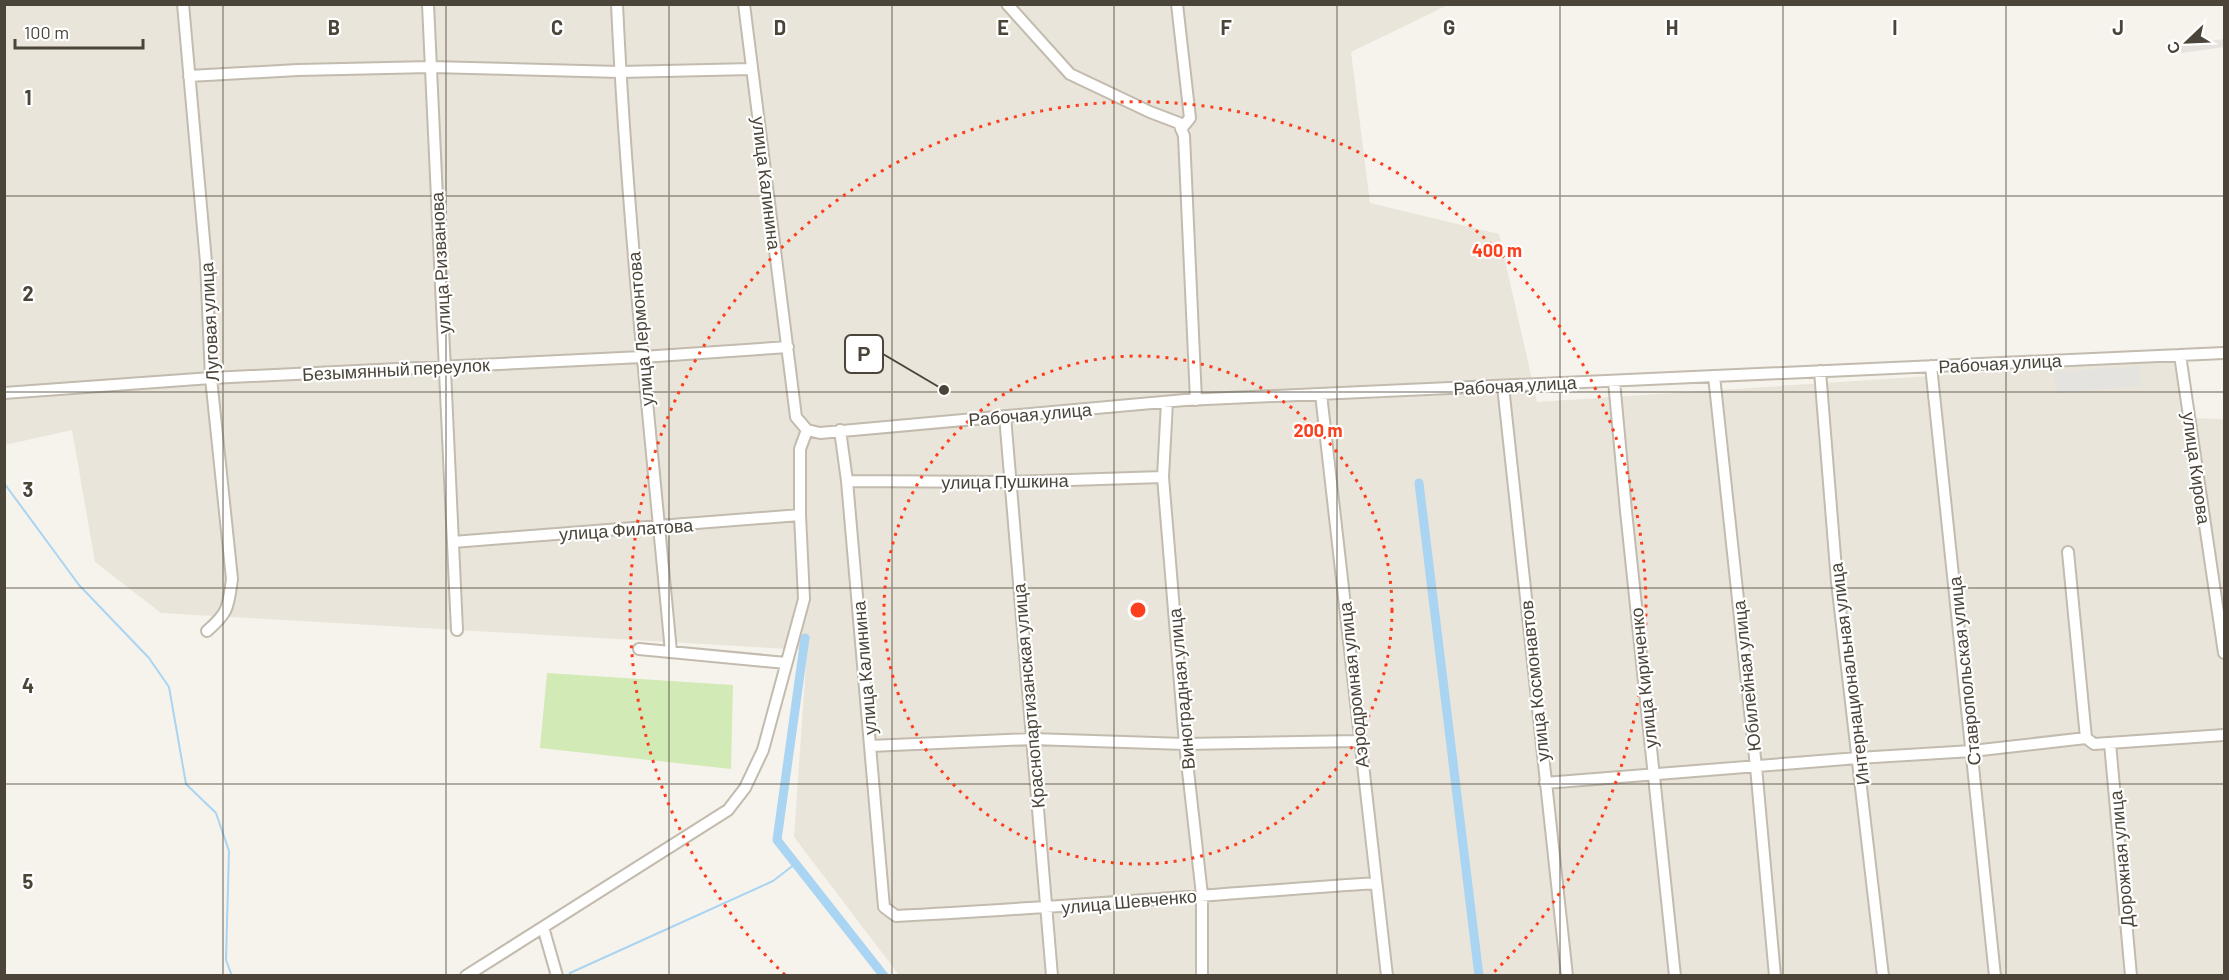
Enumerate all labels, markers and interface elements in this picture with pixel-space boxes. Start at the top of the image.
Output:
scale bar [15,12,142,50]
north arrow [2157,12,2217,72]
text: B [328,15,340,39]
text: C [551,15,563,39]
text: D [774,15,786,39]
text: E [997,15,1009,39]
text: F [1220,15,1232,39]
text: G [1443,15,1455,39]
text: H [1666,15,1678,39]
text: I [1892,15,1898,39]
text: J [2112,15,2124,39]
text: 100 m [24,21,69,43]
text: С [2162,39,2184,57]
text: 1 [24,85,32,109]
street label: улица Калинина [748,115,786,252]
street label: улица Ризванова [425,190,455,335]
text: 400 m [1472,239,1522,261]
street label: улица Лермонтова [622,250,658,407]
street label: Луговая улица [195,261,223,382]
text: 2 [22,281,34,305]
callout: Р [845,335,883,373]
text: Р [857,341,871,365]
street label: Рабочая улица [1938,349,2063,377]
street label: Безымянный переулок [302,353,491,385]
street label: Рабочая улица [1453,371,1578,399]
street label: Рабочая улица [967,398,1093,430]
street label: улица Кирова [2178,411,2216,526]
text: 200 m [1293,419,1343,441]
street label: улица Пушкина [941,469,1070,493]
text: 3 [23,477,33,501]
street label: улица Филатова [558,513,695,545]
street label: Интернациональная улица [1824,561,1874,786]
street label: Ставропольская улица [1943,574,1985,767]
street label: Краснопартизанская улица [1007,582,1049,809]
street label: Юбилейная улица [1727,598,1765,753]
street label: улица Калинина [847,599,881,736]
street label: улица Космонавтов [1515,599,1553,763]
centre of rings [1128,600,1148,620]
street label: Аэродромная улица [1333,600,1373,769]
street label: Виноградная улица [1163,606,1199,771]
street label: улица Кириченко [1625,607,1661,749]
text: 4 [22,673,34,697]
street label: Дорожная улица [2104,789,2138,928]
text: 5 [23,869,34,893]
street label: улица Шевченко [1060,884,1198,918]

